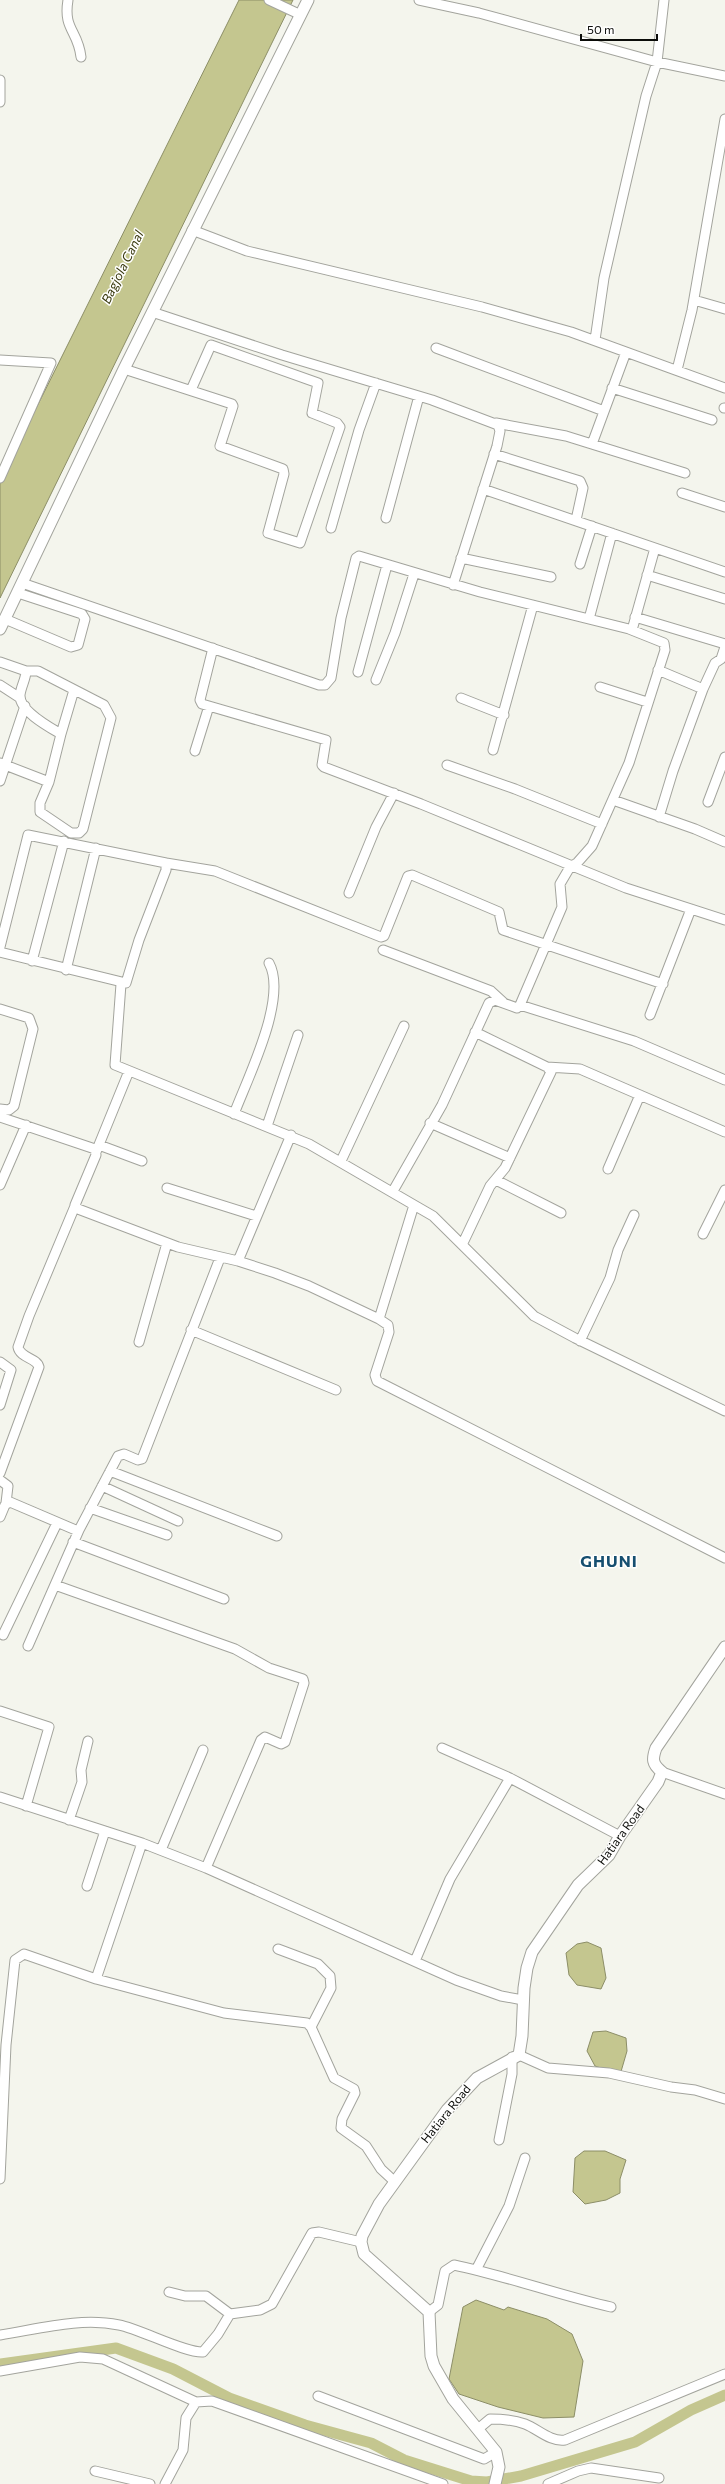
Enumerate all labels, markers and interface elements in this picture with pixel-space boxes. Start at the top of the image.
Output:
scale bar [581,16,657,42]
text: 50 m [587,22,615,36]
water label: Bagjola Canal [97,227,147,306]
district label: GHUNI [580,1551,638,1570]
street label: Hatiara Road [594,1802,647,1867]
street label: Hatiara Road [417,2081,473,2145]

